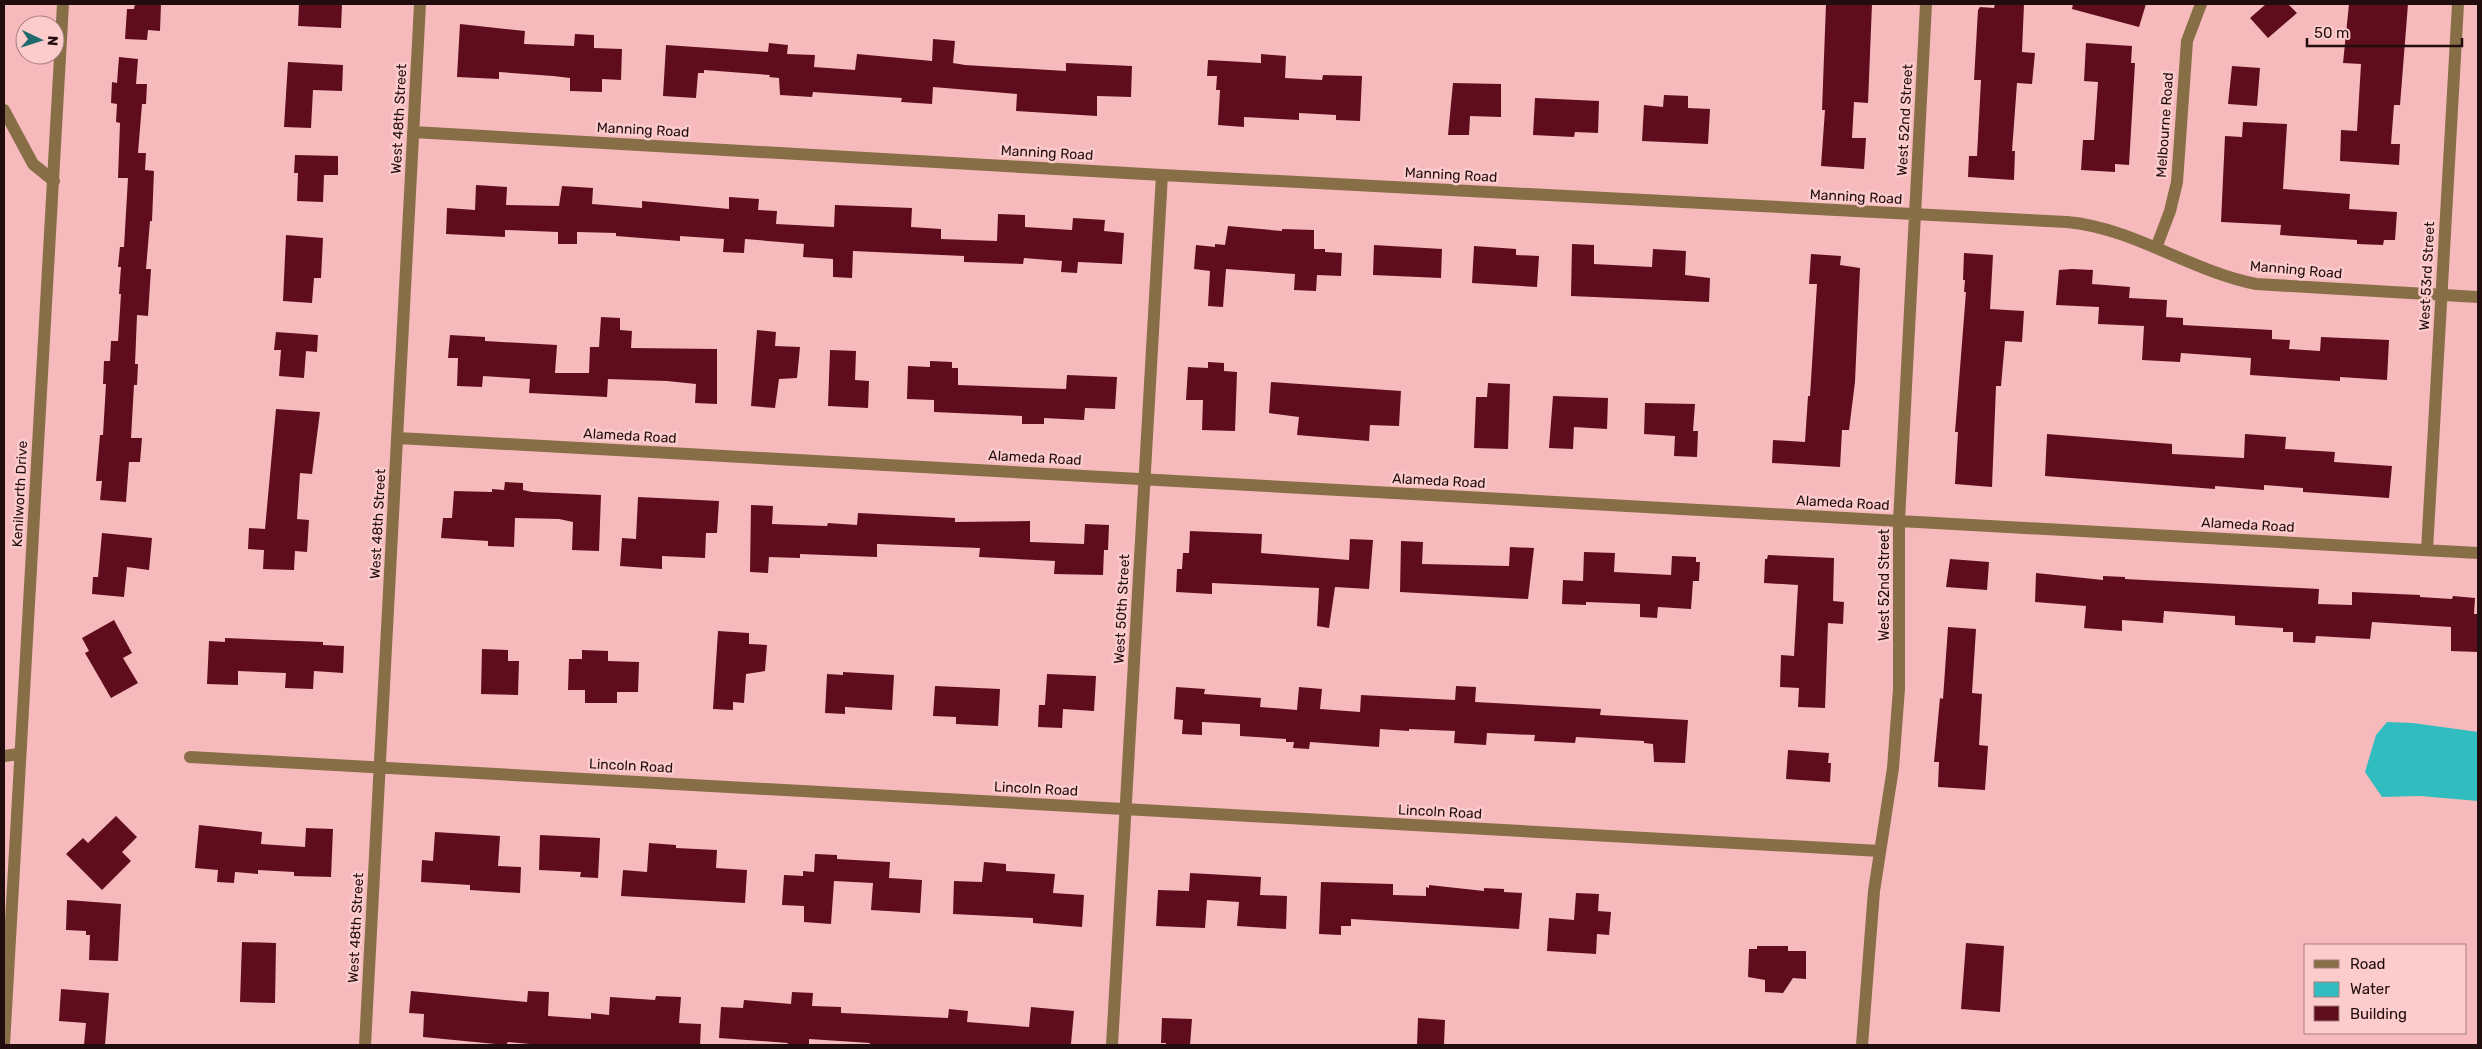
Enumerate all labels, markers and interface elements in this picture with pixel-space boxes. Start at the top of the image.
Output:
north arrow [15,15,65,65]
scale bar [2307,15,2462,47]
text: 50 m [2314,24,2349,42]
text: N [44,35,61,46]
street label: West 48th Street [388,63,410,175]
street label: West 52nd Street [1894,63,1916,176]
street label: Melbourne Road [2153,72,2177,178]
street label: Manning Road [596,119,690,141]
street label: Manning Road [1000,142,1094,164]
street label: Manning Road [1404,164,1498,186]
street label: Manning Road [1809,186,1903,208]
street label: West 53rd Street [2416,221,2438,331]
street label: Manning Road [2249,257,2343,283]
street label: Alameda Road [583,425,677,447]
street label: Kenilworth Drive [9,440,31,548]
street label: Alameda Road [988,447,1082,469]
street label: West 48th Street [367,468,389,580]
street label: Alameda Road [1392,470,1486,492]
street label: Alameda Road [1796,492,1890,514]
street label: Alameda Road [2201,514,2295,536]
street label: West 52nd Street [1876,528,1893,641]
street label: West 50th Street [1111,553,1133,664]
street label: Lincoln Road [589,755,673,777]
street label: Lincoln Road [994,778,1078,800]
street label: Lincoln Road [1398,801,1482,823]
street label: West 48th Street [345,872,367,984]
legend [2304,944,2467,1034]
text: Road [2350,955,2386,973]
text: Water [2350,980,2390,998]
text: Building [2350,1005,2407,1023]

